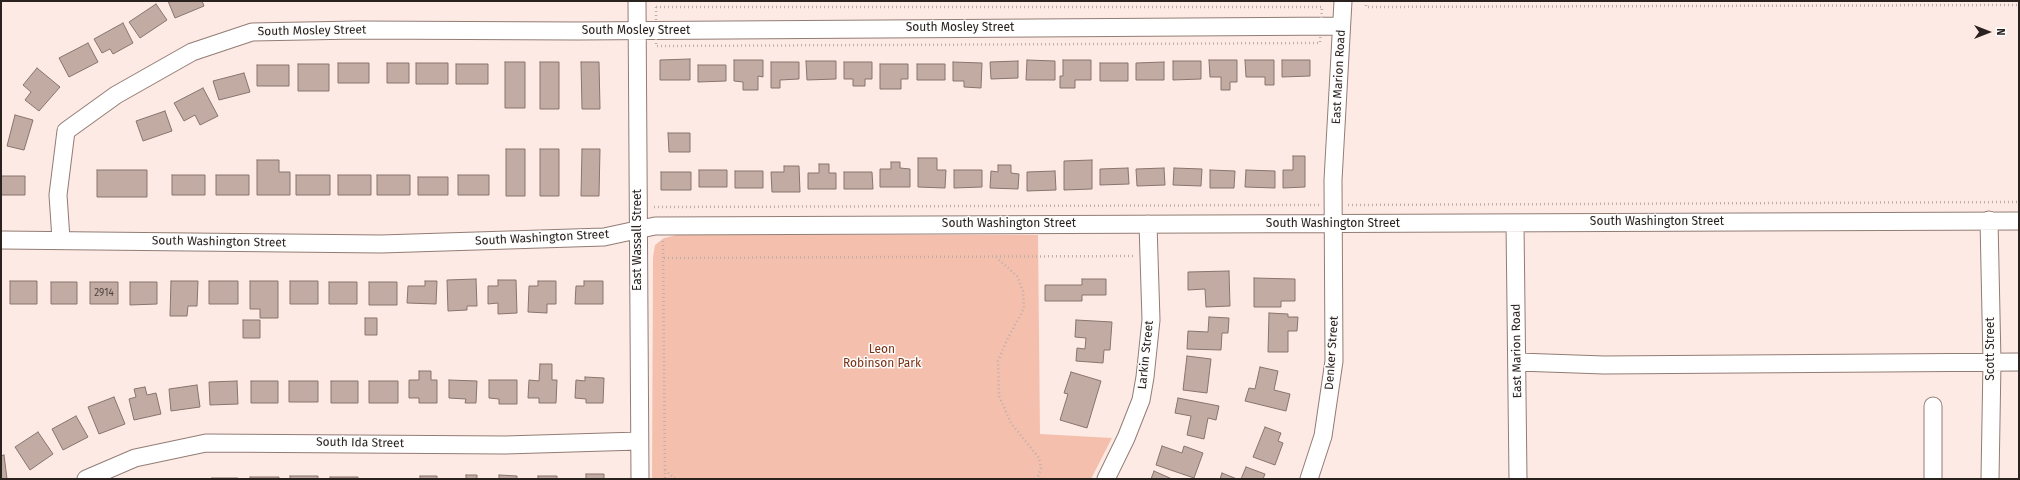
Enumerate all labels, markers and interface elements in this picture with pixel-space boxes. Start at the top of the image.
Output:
north arrow [1968,12,2008,52]
street label: South Mosley Street [906,21,1014,35]
street label: South Mosley Street [258,23,366,39]
street label: South Mosley Street [582,24,690,38]
text: N [1994,28,2007,36]
street label: East Marion Road [1329,29,1349,125]
street label: East Wassall Street [631,189,645,291]
street label: South Washington Street [1590,215,1724,229]
street label: South Washington Street [942,217,1076,231]
street label: South Washington Street [1266,217,1400,231]
street label: South Washington Street [475,227,609,249]
street label: South Washington Street [152,234,286,250]
house number: 2914 [94,287,114,299]
street label: East Marion Road [1509,304,1525,398]
street label: Denker Street [1322,315,1342,391]
street label: Scott Street [1984,317,1998,381]
street label: Larkin Street [1135,320,1157,390]
park label: Leon Robinson Park [843,343,921,371]
street label: South Ida Street [316,435,404,451]

